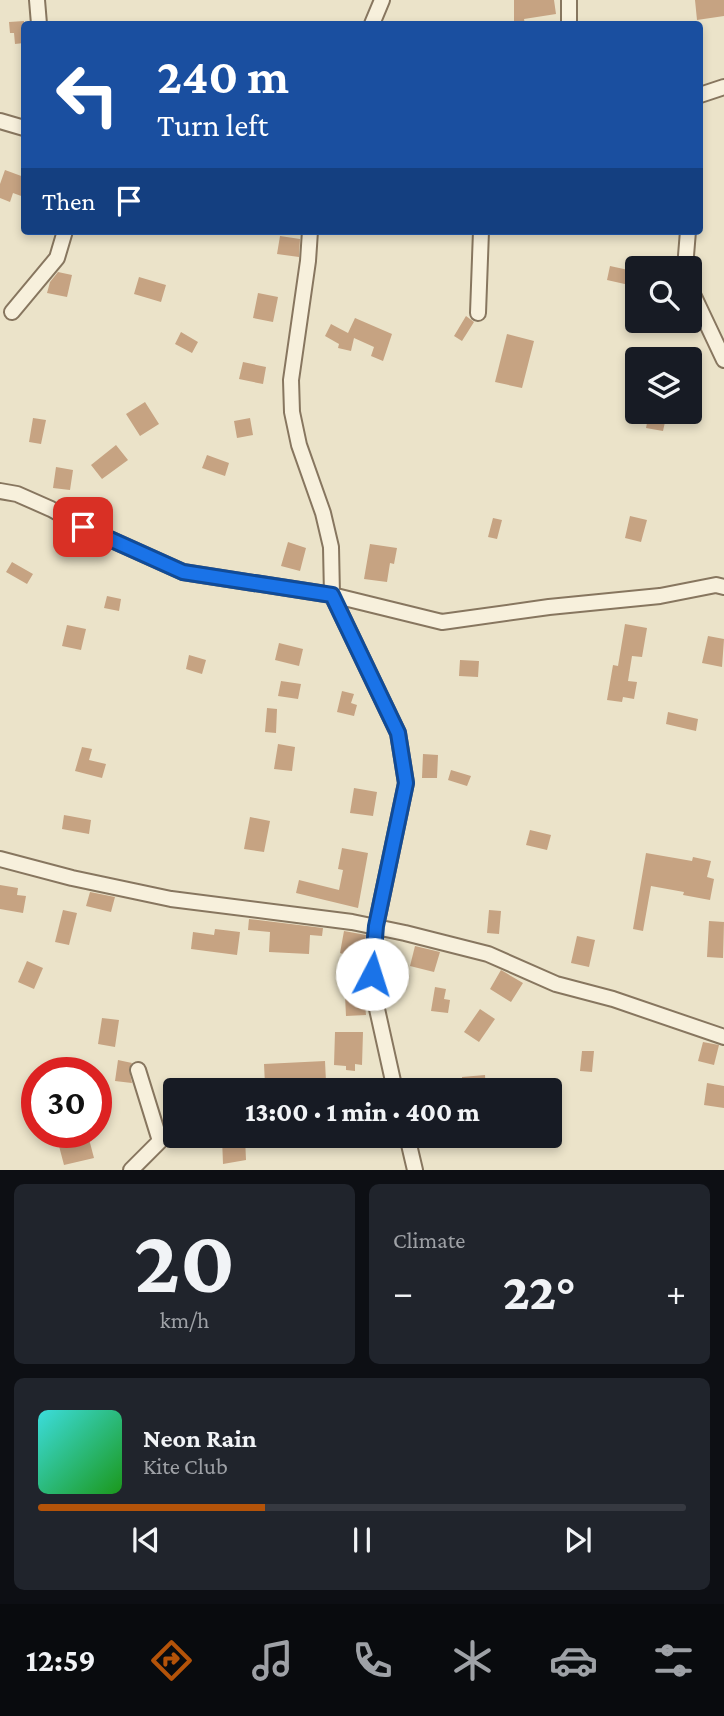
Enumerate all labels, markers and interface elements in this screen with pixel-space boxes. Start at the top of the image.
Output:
icon: left [42,49,133,140]
text: 240 m [157,49,289,104]
text: Turn left [157,107,268,143]
icon: arrive [110,182,148,220]
text: Then [42,187,96,216]
map controls [625,256,702,424]
button: search [625,256,702,333]
button: layers [625,347,702,424]
pin [53,497,113,557]
icon: arrive [64,508,102,546]
position arrow [335,937,409,1011]
speed limit sign: 30 [21,1057,112,1148]
text: 13:00 · 1 min · 400 m [245,1098,480,1127]
text: 20 [134,1210,235,1312]
text: Climate [393,1227,465,1253]
text: 22° [503,1262,576,1320]
text: − [393,1271,413,1313]
text: + [666,1271,686,1313]
text: km/h [160,1307,209,1333]
text: Neon Rain [143,1424,257,1453]
text: Kite Club [143,1453,228,1479]
icon: previous [127,1521,165,1559]
icon: pause [343,1521,381,1559]
icon: next [559,1521,597,1559]
icon: directions [147,1636,196,1685]
icon: music [248,1636,297,1685]
icon: phone [348,1636,397,1685]
icon: climate [448,1636,497,1685]
icon: car [549,1636,598,1685]
icon: filters [649,1636,698,1685]
text: 12:59 [26,1642,96,1678]

